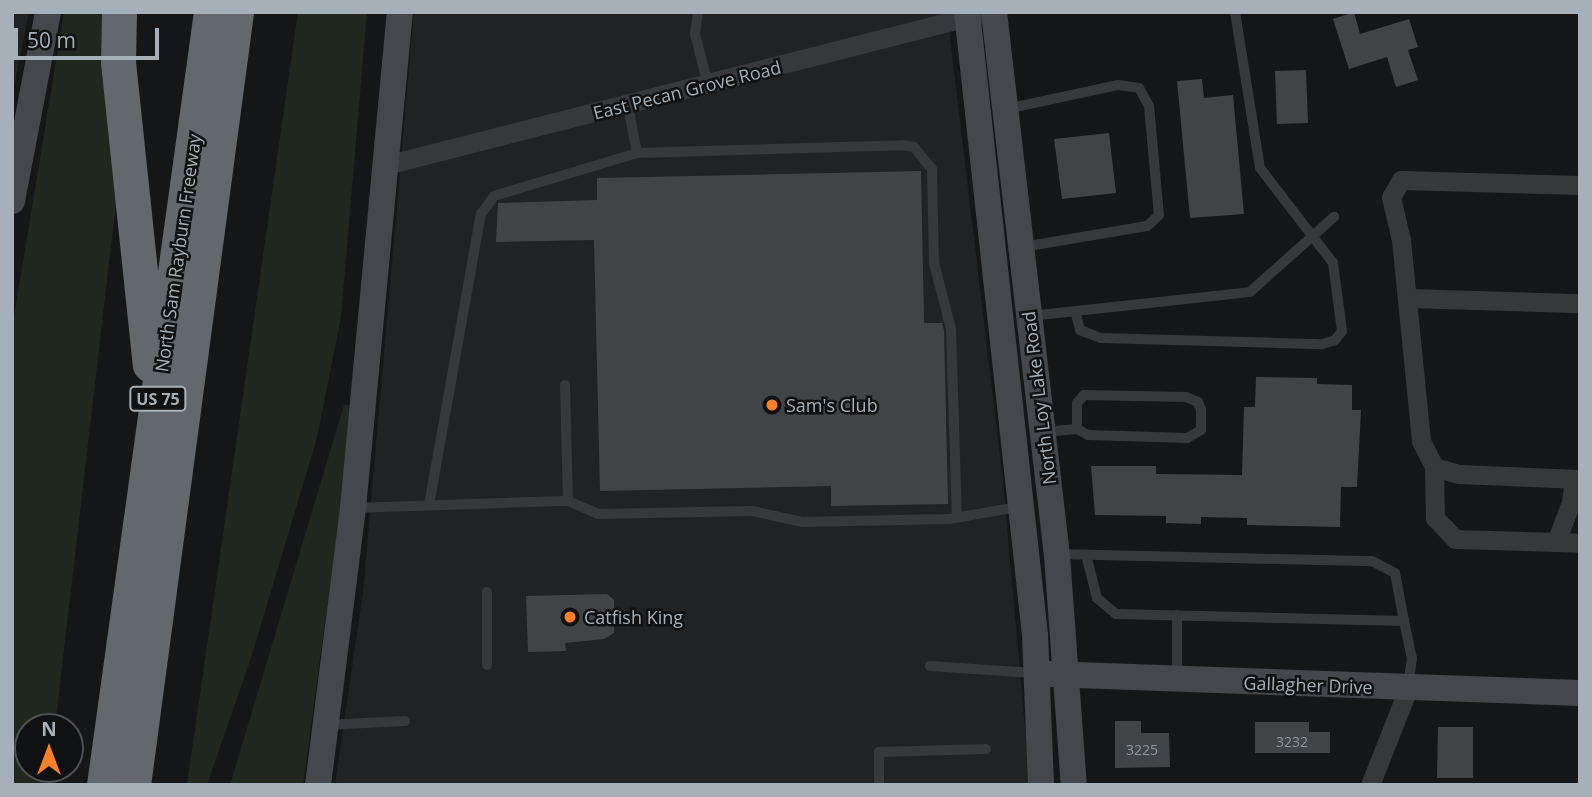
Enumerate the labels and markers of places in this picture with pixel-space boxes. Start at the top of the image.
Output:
place label: Sam's Club [786,394,878,416]
marker: Sam's Club [764,397,780,413]
place label: Catfish King [584,606,683,628]
marker: Catfish King [562,609,578,625]

